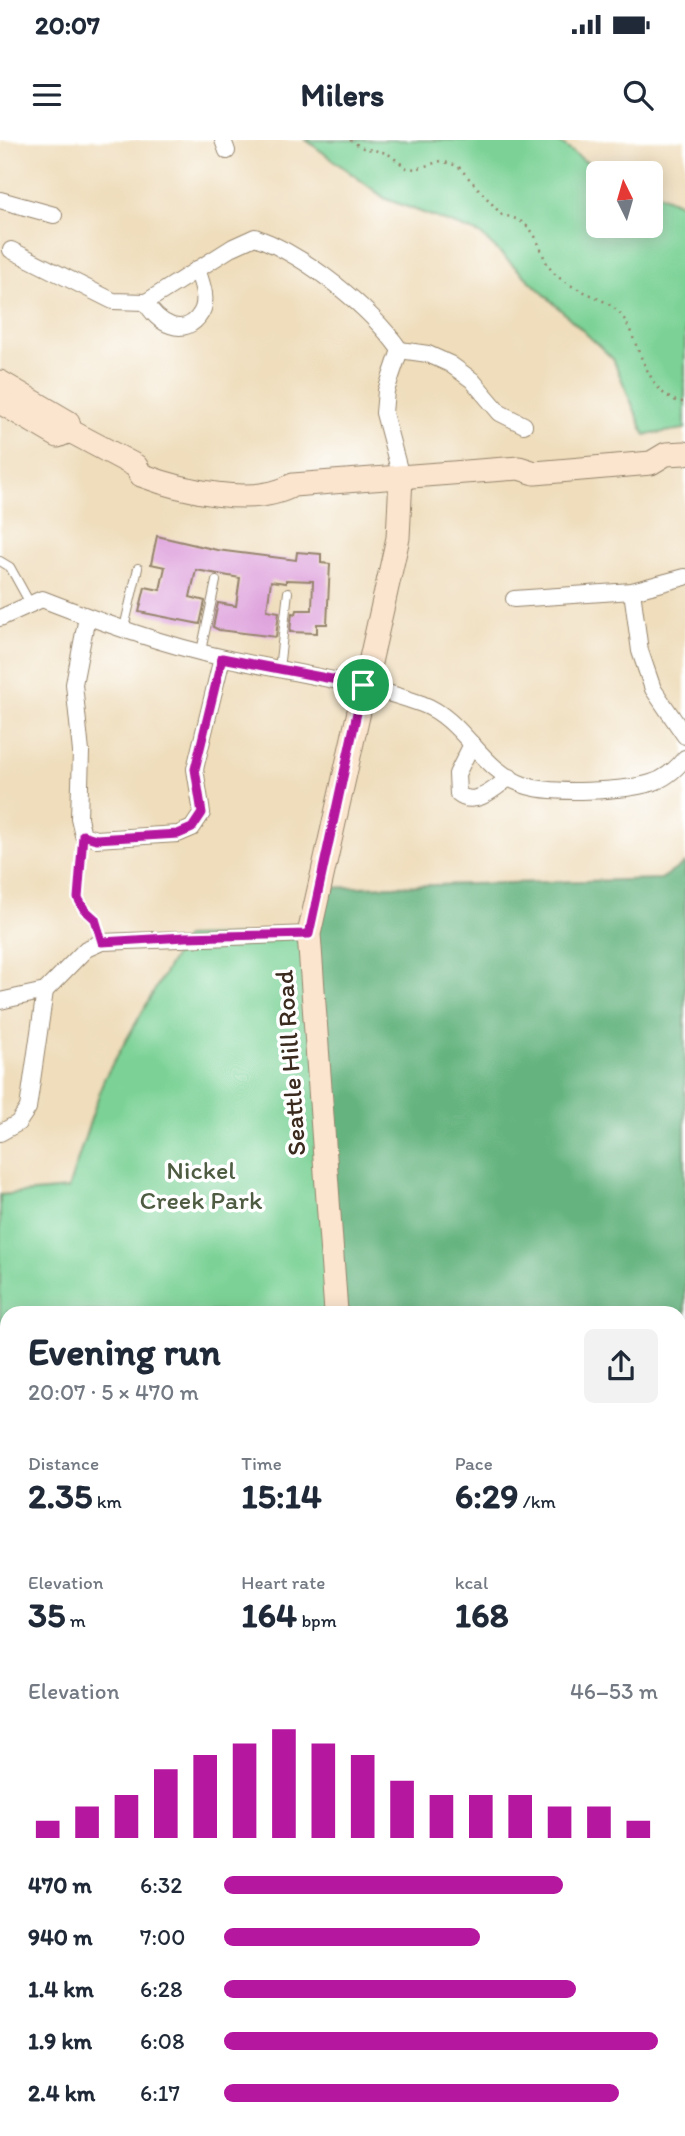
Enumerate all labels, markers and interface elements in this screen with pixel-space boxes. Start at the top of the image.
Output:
text: 20:07 [35,9,100,41]
icon: menu [28,76,66,114]
text: Milers [300,76,385,114]
icon: search [619,76,657,114]
north arrow [586,161,663,238]
map controls [586,161,663,238]
pin [333,655,393,715]
icon: arrive [344,666,382,704]
street label: Seattle Hill Road [267,968,312,1157]
park label: Nickel Creek Park [140,1154,263,1216]
text: Evening run [28,1329,221,1375]
button: share [584,1329,658,1403]
text: 20:07 · 5 × 470 m [28,1378,199,1406]
text: Distance [28,1452,99,1475]
text: Time [241,1452,282,1475]
text: Pace [455,1452,493,1475]
text: 2.35 [28,1475,92,1517]
text: 15:14 [241,1475,322,1517]
text: 6:29 [455,1475,518,1517]
text: km [92,1490,122,1513]
text: /km [518,1490,556,1513]
text: Elevation [28,1571,104,1594]
text: Heart rate [241,1571,325,1594]
text: kcal [455,1571,488,1594]
text: 35 [28,1594,65,1636]
text: 164 [241,1594,297,1636]
text: 168 [455,1594,509,1636]
text: m [65,1609,86,1632]
text: bpm [297,1609,337,1632]
text: Elevation [28,1677,119,1705]
text: 46–53 m [570,1677,658,1705]
text: 470 m [28,1871,92,1899]
text: 6:32 [140,1871,182,1899]
text: 940 m [28,1923,93,1951]
text: 7:00 [140,1923,185,1951]
text: 1.4 km [28,1975,94,2003]
text: 6:28 [140,1975,183,2003]
text: 1.9 km [28,2027,92,2055]
text: 6:08 [140,2027,185,2055]
text: 2.4 km [28,2079,95,2107]
text: 6:17 [140,2079,180,2107]

